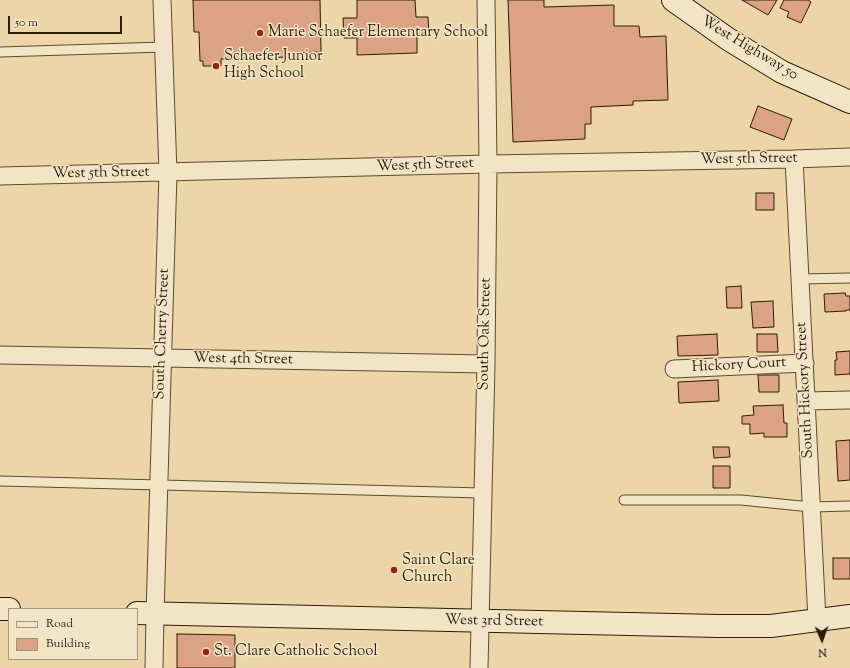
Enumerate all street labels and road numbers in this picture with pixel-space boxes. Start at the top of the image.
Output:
street label: West Highway 50 [697,13,801,85]
street label: West 5th Street [700,150,798,170]
street label: West 5th Street [376,155,474,177]
street label: West 5th Street [52,164,150,184]
street label: South Cherry Street [152,268,174,400]
street label: South Oak Street [476,277,496,391]
street label: South Hickory Street [793,321,819,459]
street label: West 4th Street [193,350,293,370]
street label: Hickory Court [691,355,787,377]
street label: West 3rd Street [445,612,543,632]

